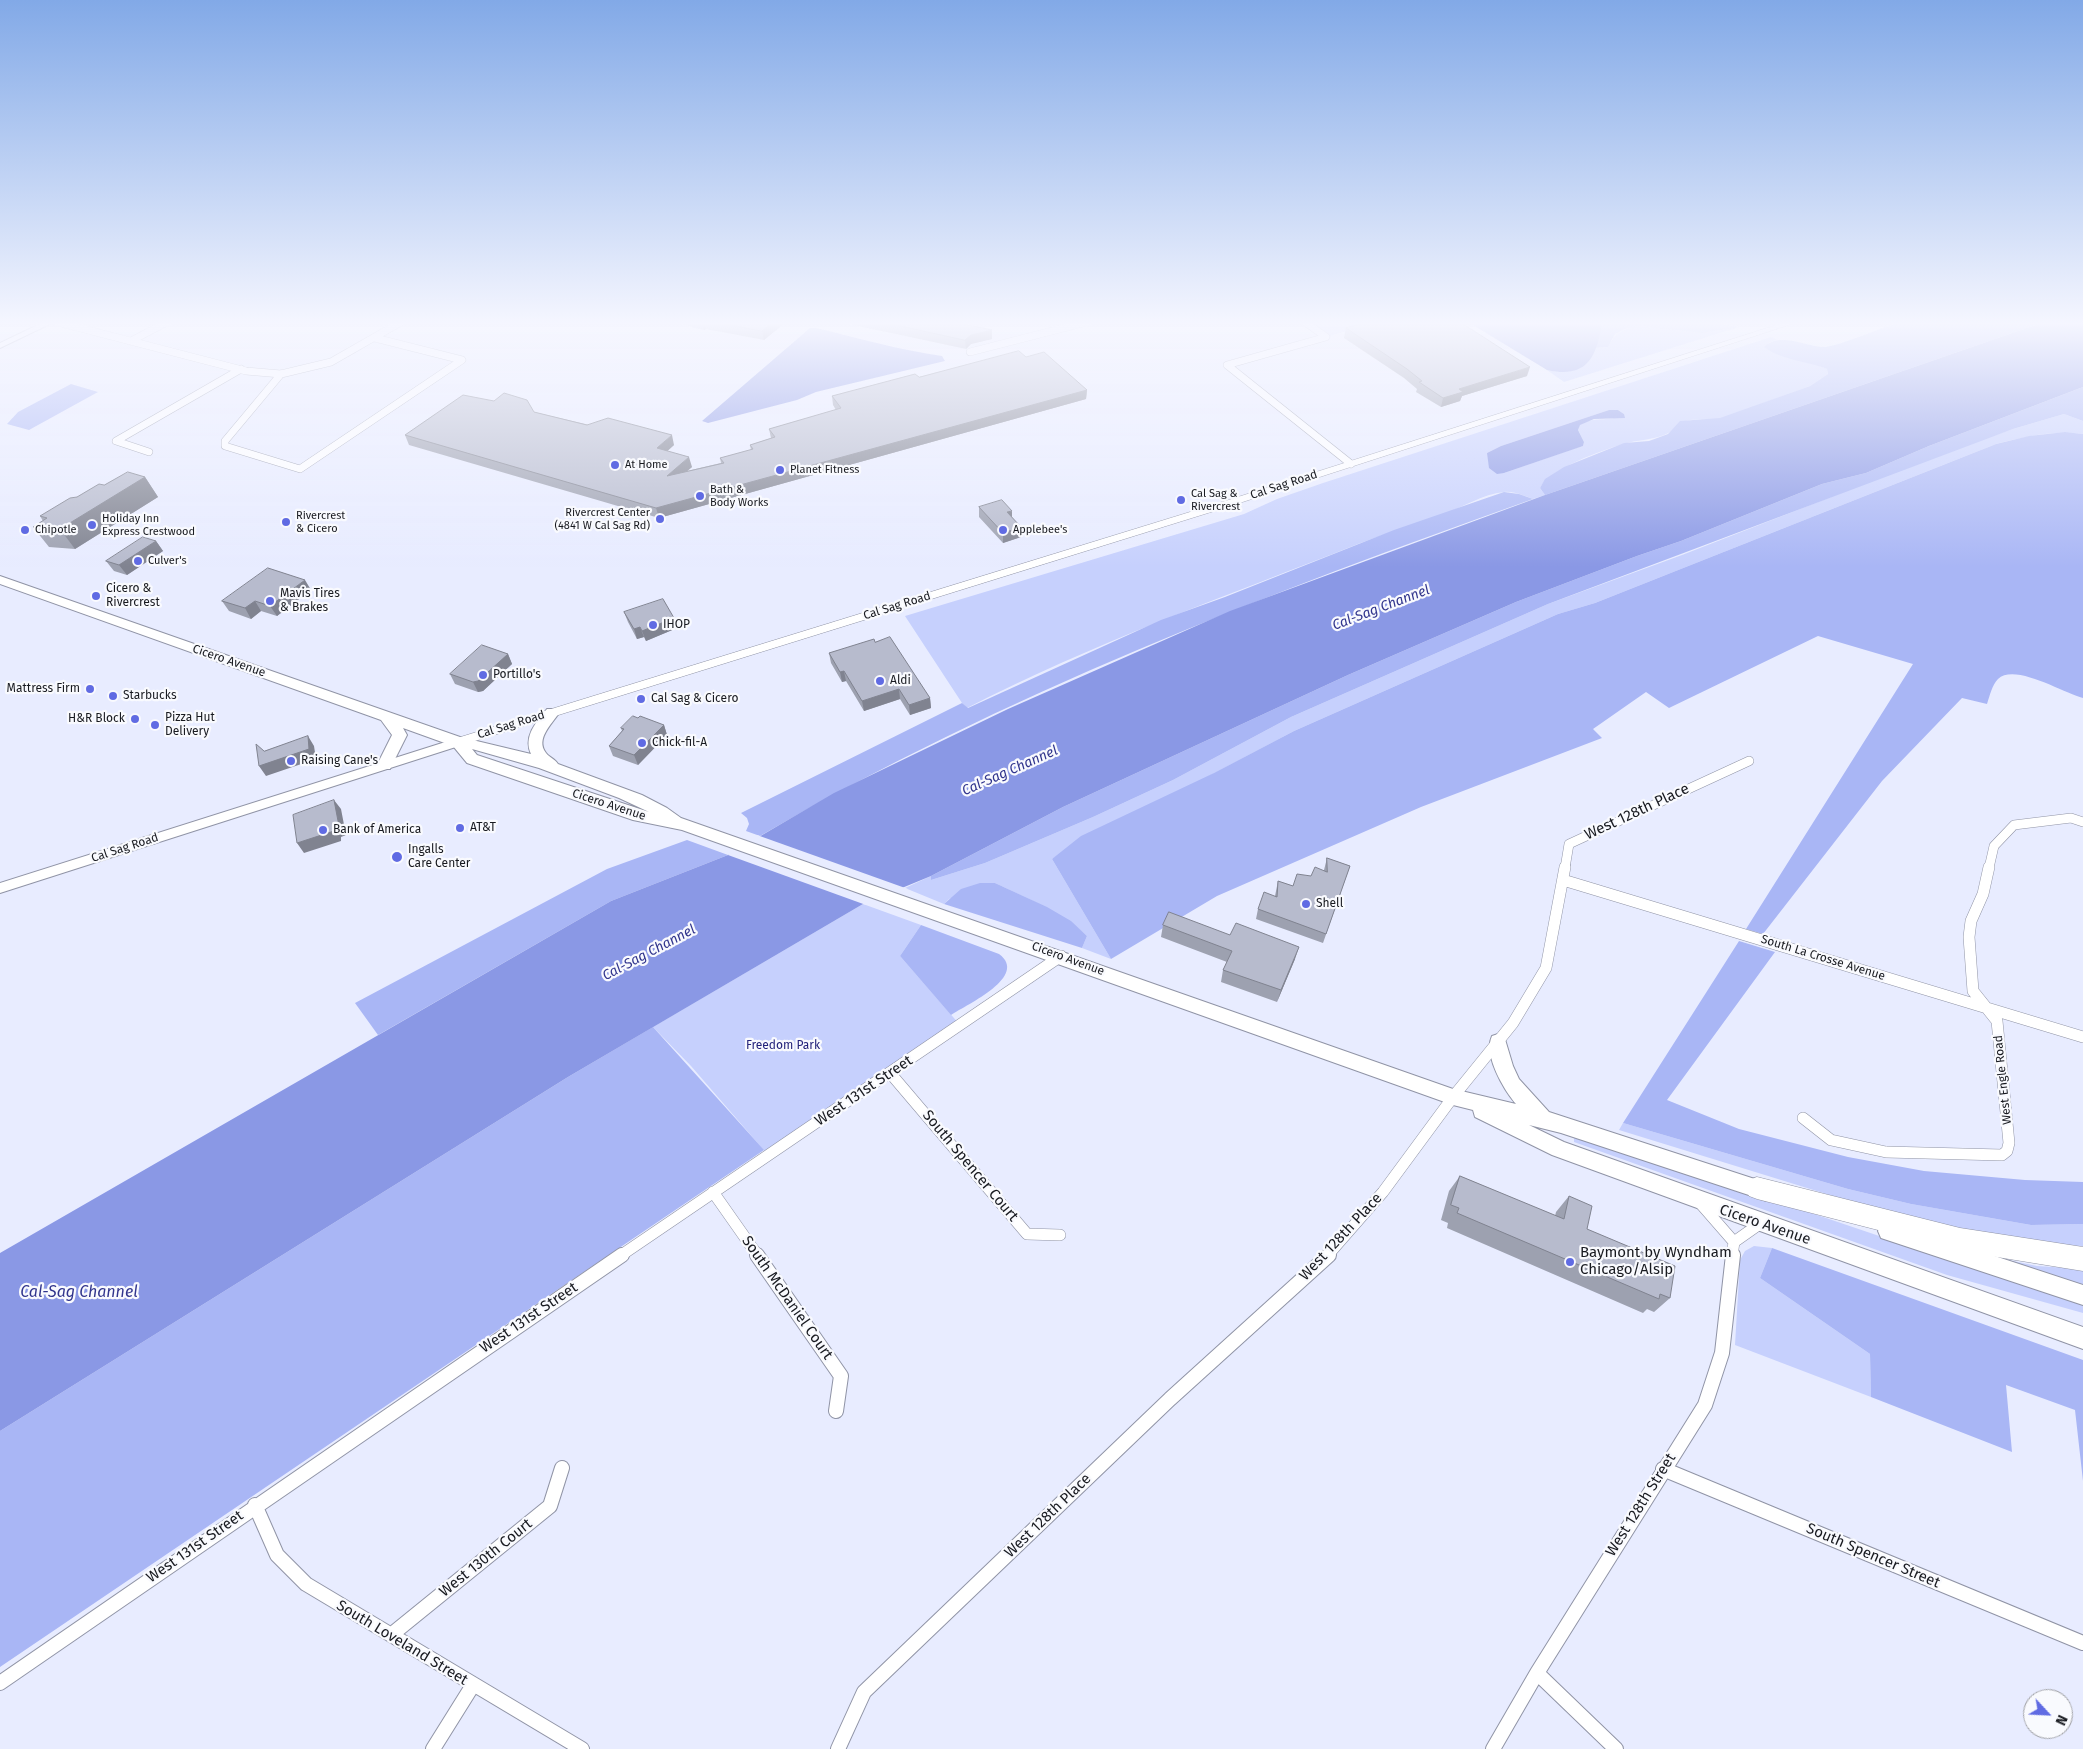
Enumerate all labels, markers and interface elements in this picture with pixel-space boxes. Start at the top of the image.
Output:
place label: At Home [625,458,668,472]
marker: At Home [609,459,621,471]
place label: Planet Fitness [790,463,859,477]
marker: Planet Fitness [774,464,786,476]
street label: Cal Sag Road [1249,467,1319,503]
place label: Bath & Body Works [710,483,768,509]
place label: Cal Sag & Rivercrest [1191,487,1240,513]
marker: Bath & Body Works [694,490,706,502]
marker: Cal Sag & Rivercrest [1175,494,1187,506]
place label: Rivercrest Center (4841 W Cal Sag Rd) [555,506,650,532]
place label: Rivercrest & Cicero [296,509,345,535]
place label: Holiday Inn Express Crestwood [102,512,195,538]
marker: Rivercrest Center (4841 W Cal Sag Rd) [654,513,666,525]
marker: Rivercrest & Cicero [280,516,292,528]
marker: Holiday Inn Express Crestwood [86,519,98,531]
place label: Chipotle [35,523,77,537]
place label: Applebee's [1013,523,1067,537]
marker: Chipotle [19,524,31,536]
marker: Applebee's [997,524,1009,536]
place label: Culver's [148,554,187,568]
marker: Culver's [132,555,144,567]
place label: Cicero & Rivercrest [106,582,160,610]
water label: Cal-Sag Channel [1330,582,1432,634]
place label: Mavis Tires & Brakes [280,587,340,615]
street label: Cal Sag Road [862,589,932,623]
marker: Cicero & Rivercrest [90,590,102,602]
marker: Mavis Tires & Brakes [264,595,276,607]
place label: IHOP [663,618,690,632]
marker: IHOP [647,619,659,631]
street label: Cicero Avenue [191,642,267,680]
place label: Portillo's [493,668,541,682]
marker: Portillo's [477,669,489,681]
place label: Aldi [890,674,911,688]
marker: Aldi [874,675,886,687]
place label: Mattress Firm [7,682,80,696]
marker: Mattress Firm [84,683,96,695]
place label: Starbucks [123,689,176,703]
marker: Starbucks [107,690,119,702]
place label: Cal Sag & Cicero [651,692,738,706]
marker: Cal Sag & Cicero [635,693,647,705]
street label: Cal Sag Road [476,708,546,742]
place label: Pizza Hut Delivery [165,711,215,739]
place label: H&R Block [68,712,125,726]
marker: H&R Block [129,713,141,725]
marker: Pizza Hut Delivery [149,719,161,731]
place label: Chick-fil-A [652,736,707,750]
marker: Chick-fil-A [636,737,648,749]
water label: Cal-Sag Channel [960,742,1060,800]
place label: Raising Cane's [301,754,378,768]
marker: Raising Cane's [285,755,297,767]
street label: West 128th Place [1582,780,1692,844]
street label: Cicero Avenue [570,786,648,824]
place label: AT&T [470,821,496,835]
marker: AT&T [454,822,466,834]
place label: Bank of America [333,823,421,837]
marker: Bank of America [317,824,329,836]
street label: Cal Sag Road [90,830,160,866]
place label: Ingalls Care Center [408,843,470,871]
marker: Ingalls Care Center [390,850,404,864]
place label: Shell [1316,897,1343,911]
marker: Shell [1300,898,1312,910]
water label: Cal-Sag Channel [600,921,698,985]
street label: South La Crosse Avenue [1759,932,1887,984]
street label: Cicero Avenue [1030,939,1106,979]
street label: West Engle Road [1991,1035,2015,1125]
park label: Freedom Park [746,1039,820,1053]
street label: West 131st Street [812,1052,916,1130]
street label: South Spencer Court [918,1107,1022,1225]
street label: West 128th Place [1296,1189,1386,1285]
street label: Cicero Avenue [1717,1201,1813,1249]
street label: South McDaniel Court [738,1233,836,1363]
place label: Baymont by Wyndham Chicago/Alsip [1580,1244,1732,1279]
marker: Baymont by Wyndham Chicago/Alsip [1564,1256,1576,1268]
street label: West 131st Street [477,1279,581,1357]
water label: Cal-Sag Channel [20,1283,138,1303]
street label: West 128th Street [1602,1450,1680,1560]
street label: West 128th Place [1001,1470,1095,1562]
street label: West 131st Street [143,1507,247,1587]
street label: West 130th Court [436,1515,536,1601]
street label: South Spencer Street [1803,1520,1943,1592]
street label: South Loveland Street [333,1597,471,1689]
north arrow [2023,1689,2073,1739]
text: N [2051,1712,2071,1728]

